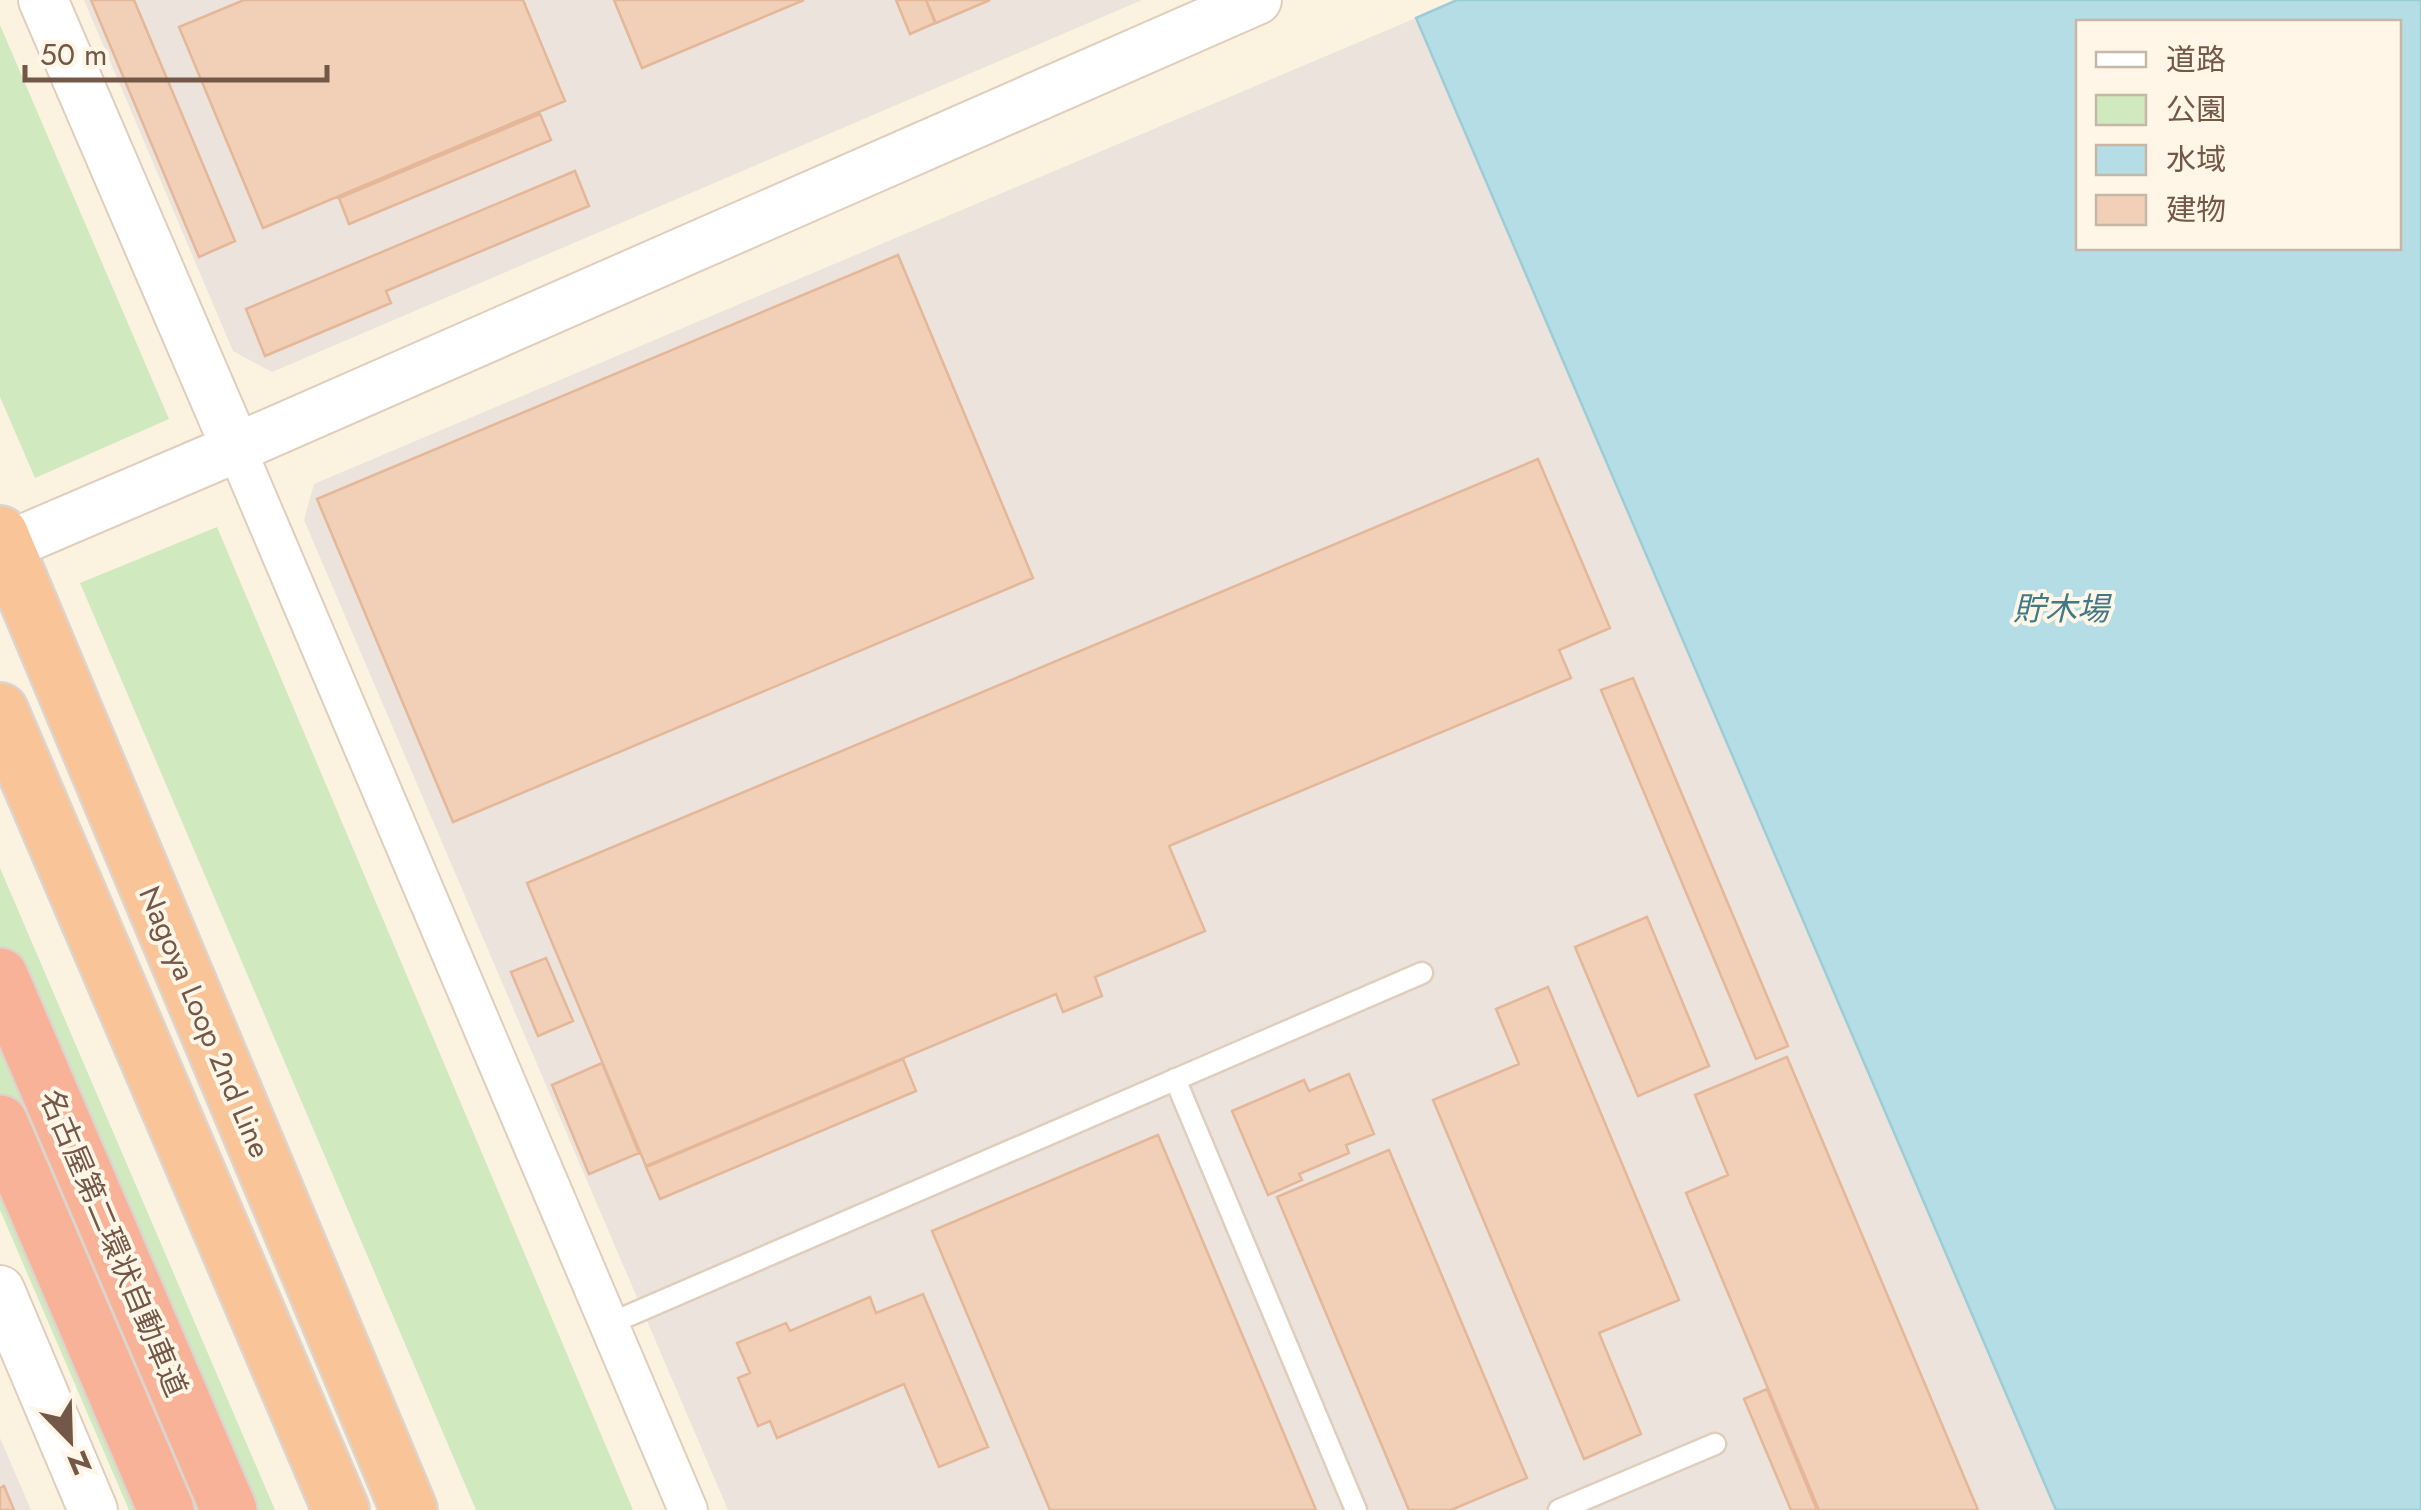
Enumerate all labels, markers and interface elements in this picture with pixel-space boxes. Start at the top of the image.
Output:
scale bar [25,20,328,82]
legend [2076,20,2401,250]
text: 50 m [40,33,107,76]
text: 道路 [2166,38,2226,81]
text: 公園 [2166,88,2226,131]
text: 水域 [2166,138,2226,181]
text: 建物 [2166,188,2226,231]
water label: 貯木場 [2013,586,2112,632]
street label: Nagoya Loop 2nd Line [128,880,282,1164]
street label: 名古屋第二環状自動車道 [30,1083,198,1403]
north arrow [20,1390,120,1490]
text: N [61,1439,98,1486]

